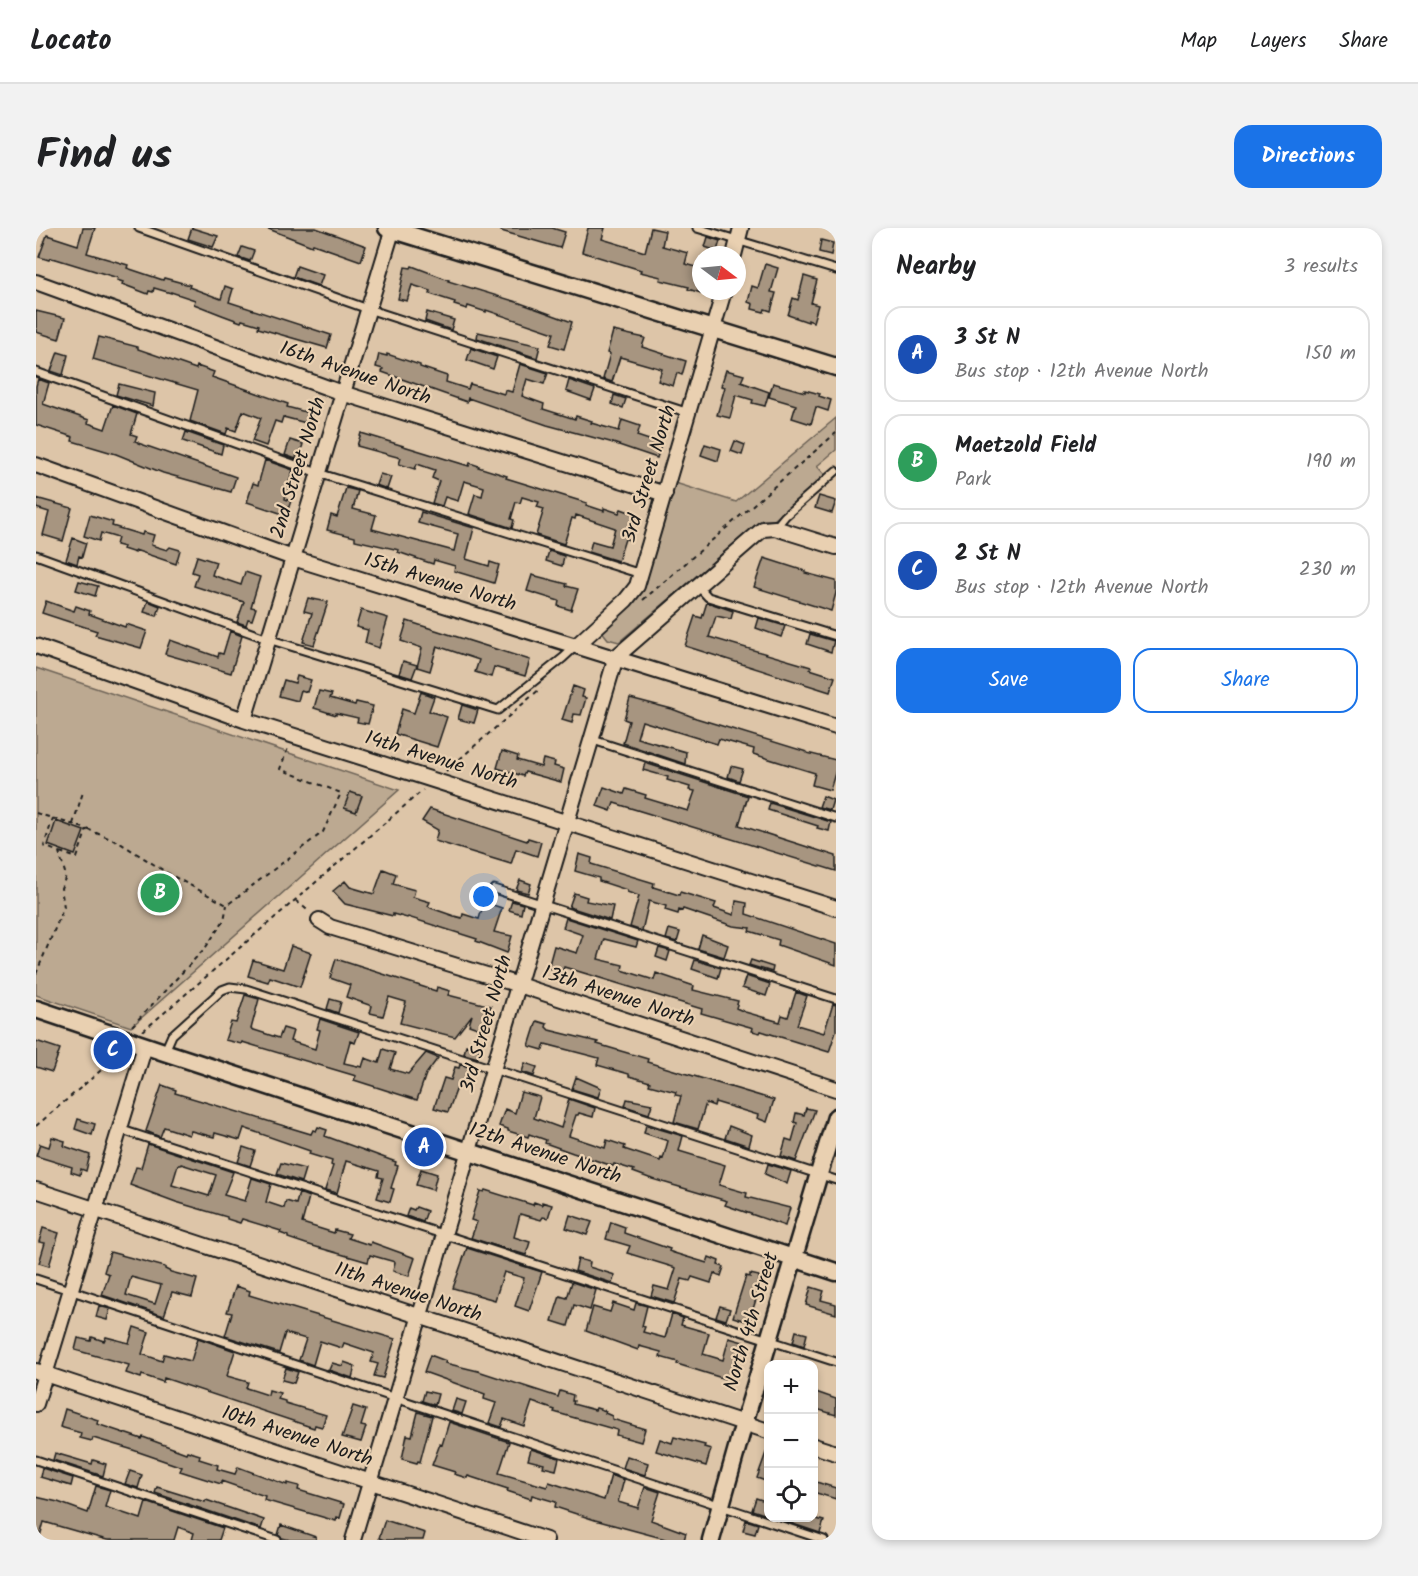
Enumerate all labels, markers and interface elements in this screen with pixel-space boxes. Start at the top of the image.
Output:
text: Locato [30,19,111,64]
text: Map [1180,25,1217,58]
text: Layers [1250,25,1306,58]
text: Share [1339,25,1388,58]
text: Find us [36,123,172,190]
button: Directions [1234,125,1382,188]
north arrow [692,246,746,300]
text: Nearby [896,246,976,288]
text: 3 results [1284,251,1358,283]
text: 3 St N [955,321,1020,356]
street label: 16th Avenue North [275,333,435,415]
text: A [911,338,924,370]
text: 150 m [1305,338,1356,370]
text: Bus stop · 12th Avenue North [955,356,1209,388]
street label: 2nd Street North [262,393,336,543]
street label: 3rd Street North [614,401,686,547]
text: Maetzold Field [955,429,1096,464]
text: B [911,446,924,478]
text: 190 m [1306,446,1356,478]
text: Park [955,464,991,496]
text: 2 St N [955,537,1021,572]
street label: 15th Avenue North [360,545,520,621]
text: C [911,554,924,586]
text: 230 m [1299,554,1356,586]
text: Bus stop · 12th Avenue North [955,572,1209,604]
button: Save [896,648,1121,713]
button: Share [1133,648,1358,713]
street label: 14th Avenue North [361,723,521,799]
pin: B [140,870,180,916]
your location [469,882,498,911]
street label: 3rd Street North [452,951,522,1097]
street label: 13th Avenue North [538,957,698,1037]
pin: C [94,1028,133,1072]
street label: 12th Avenue North [464,1114,626,1194]
pin: A [404,1124,444,1170]
street label: North 4th Street [716,1248,788,1395]
street label: 11th Avenue North [330,1254,486,1332]
map controls [764,1360,818,1522]
button: + [764,1360,818,1414]
street label: 10th Avenue North [217,1397,377,1477]
button: − [764,1414,818,1468]
button: locate [764,1468,818,1522]

